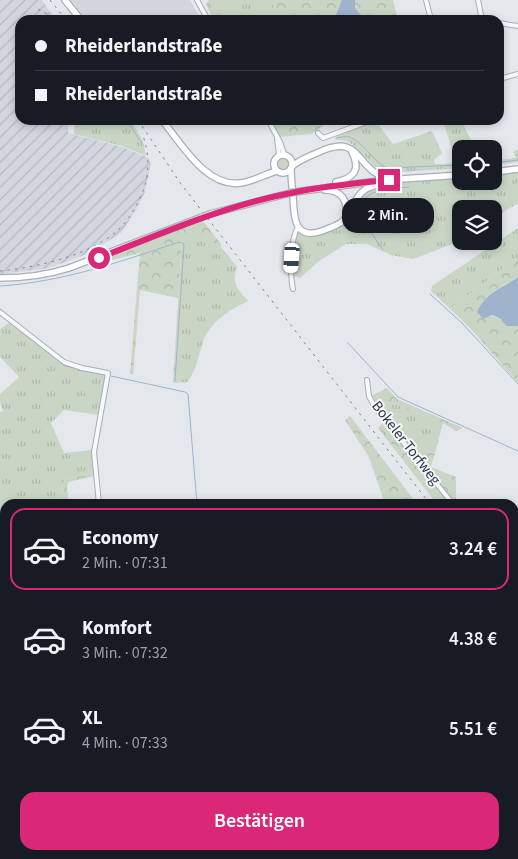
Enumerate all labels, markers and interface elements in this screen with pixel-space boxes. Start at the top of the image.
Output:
text: Rheiderlandstraße [65,33,222,60]
text: Rheiderlandstraße [65,81,222,108]
map controls [452,140,502,250]
button: locate [452,140,502,190]
route end [378,169,400,191]
callout: 2 Min. [343,198,435,232]
button: layers [452,200,502,250]
text: 2 Min. [368,204,408,226]
car [283,243,300,273]
route start [88,247,110,269]
street label: Bokeler Torfweg [367,397,446,490]
text: Economy [82,525,159,552]
icon: car [22,527,67,572]
text: 3.24 € [449,536,497,563]
text: 2 Min. · 07:31 [82,552,168,574]
text: Komfort [82,615,152,642]
icon: car [22,617,67,662]
text: 4.38 € [449,626,497,653]
text: 3 Min. · 07:32 [82,642,168,664]
text: XL [82,705,103,732]
icon: car [22,707,67,752]
text: 5.51 € [449,716,497,743]
text: 4 Min. · 07:33 [82,732,168,754]
button: Bestätigen [20,792,499,850]

